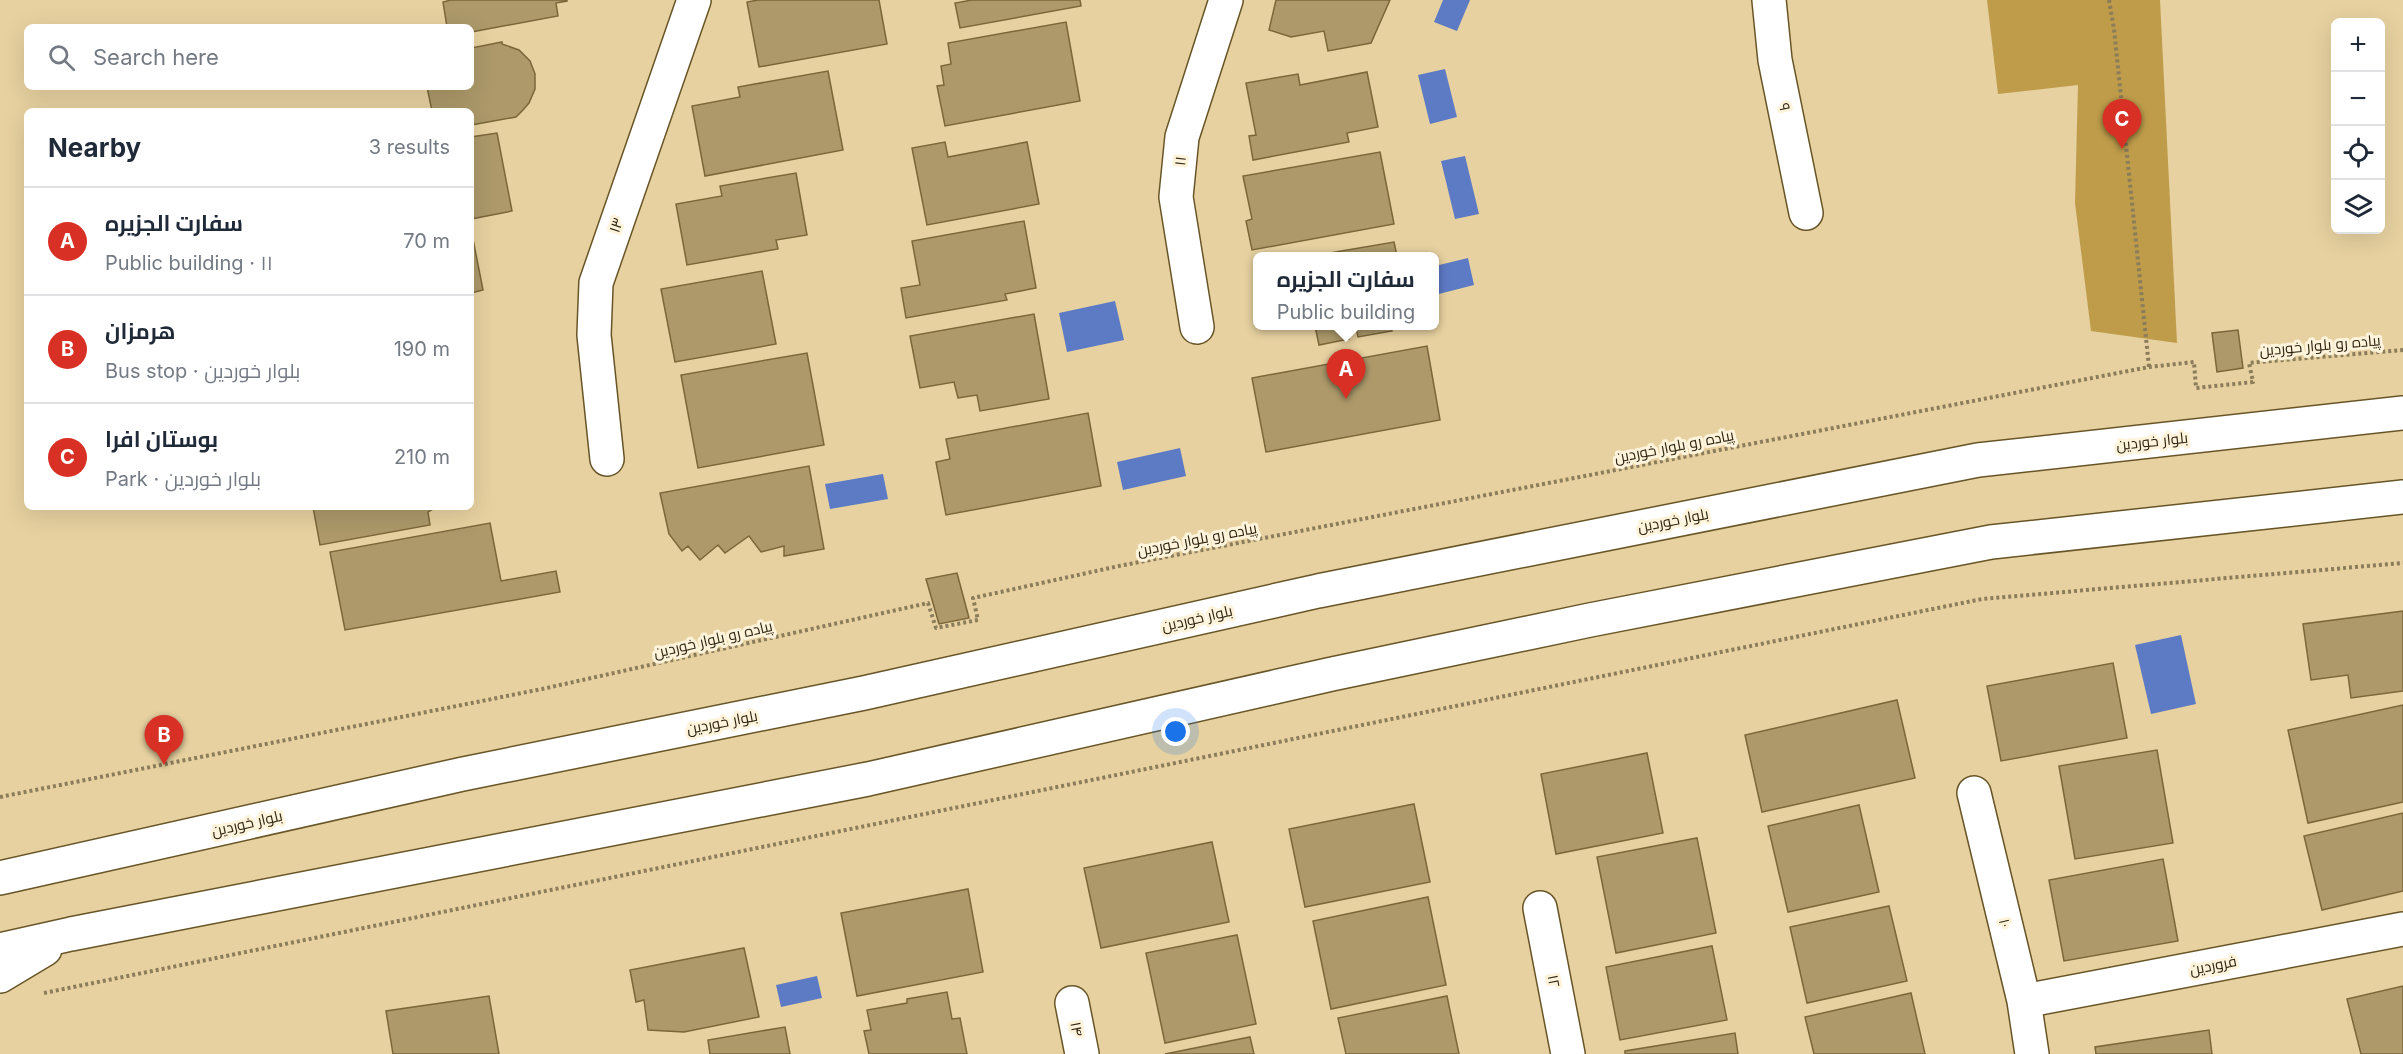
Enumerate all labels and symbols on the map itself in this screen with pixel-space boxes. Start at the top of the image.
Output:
pin: C [2102,100,2142,149]
street label: ۹ [1775,101,1795,113]
street label: ۱۱ [1170,155,1190,167]
street label: ۱۳ [605,215,627,235]
street label: پیاده رو بلوار خوردین [2259,330,2381,361]
pin: A [1326,350,1366,399]
street label: پیاده رو بلوار خوردین [1613,425,1736,468]
street label: بلوار خوردین [2115,428,2189,455]
street label: بلوار خوردین [1636,504,1710,537]
street label: پیاده رو بلوار خوردین [1136,518,1259,561]
street label: بلوار خوردین [1160,601,1235,636]
street label: پیاده رو بلوار خوردین [652,616,775,663]
street label: بلوار خوردین [685,706,759,739]
pin: B [144,716,184,765]
your location [1161,717,1190,746]
street label: بلوار خوردین [210,806,285,841]
street label: ۱۰ [1995,917,2015,929]
street label: فروردین [2188,951,2238,980]
street label: ۱۲ [1543,973,1565,989]
street label: ۱۴ [1066,1020,1088,1038]

